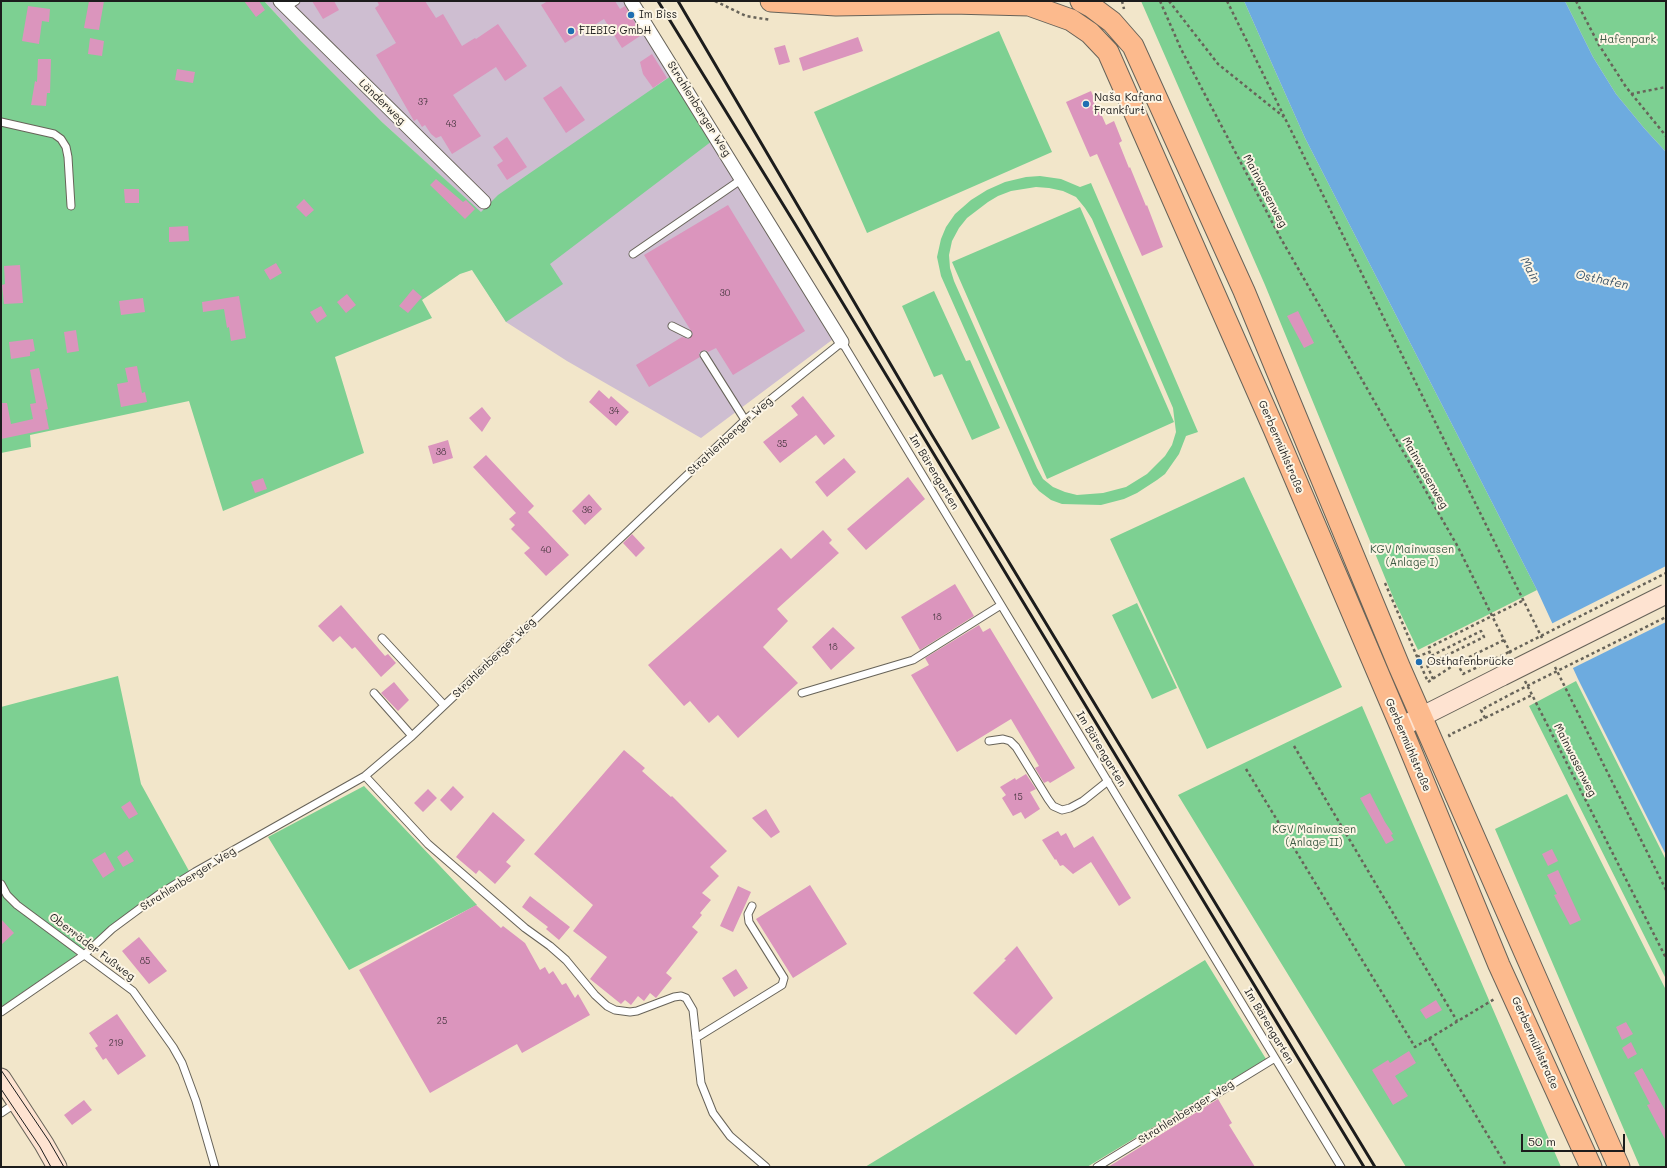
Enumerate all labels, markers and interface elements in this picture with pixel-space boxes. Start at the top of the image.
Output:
place label: Im Biss [639,8,677,22]
marker: Im Biss [626,10,636,20]
place label: FIEBIG GmbH [579,24,651,38]
marker: FIEBIG GmbH [566,26,576,36]
park label: Hafenpark [1600,33,1656,47]
street label: Strahlenberger Weg [664,59,734,159]
street label: Länderweg [356,76,408,128]
place label: Naša Kafana Frankfurt [1094,91,1162,117]
house number: 37 [418,97,428,107]
marker: Naša Kafana Frankfurt [1081,99,1091,109]
house number: 43 [446,119,456,129]
street label: Mainwasenweg [1240,152,1290,230]
water label: Main [1517,255,1543,285]
water label: Osthafen [1574,267,1630,293]
house number: 30 [720,288,730,298]
street label: Strahlenberger Weg [685,394,775,478]
street label: Gerbermühlstraße [1255,398,1307,496]
house number: 34 [609,406,619,416]
street label: Im Bärengarten [906,432,962,512]
street label: Mainwasenweg [1399,435,1451,511]
house number: 35 [777,439,787,449]
house number: 38 [436,447,446,457]
house number: 36 [582,505,592,515]
park label: KGV Mainwasen (Anlage I) [1370,543,1454,569]
house number: 40 [541,545,551,555]
house number: 18 [932,612,942,622]
street label: Strahlenberger Weg [450,615,538,701]
house number: 18 [828,642,838,652]
place label: Osthafenbrücke [1427,655,1514,669]
marker: Osthafenbrücke [1414,657,1424,667]
street label: Gerbermühlstraße [1382,696,1434,794]
street label: Im Bärengarten [1073,709,1129,789]
street label: Mainwasenweg [1551,721,1599,799]
house number: 15 [1013,792,1023,802]
park label: KGV Mainwasen (Anlage II) [1272,823,1356,849]
street label: Strahlenberger Weg [138,844,238,914]
street label: Oberräder Fußweg [46,910,138,984]
house number: 85 [140,956,150,966]
street label: Im Bärengarten [1241,986,1297,1066]
street label: Gerbermühlstraße [1509,995,1561,1091]
house number: 25 [437,1016,447,1026]
house number: 219 [109,1038,123,1048]
street label: Strahlenberger Weg [1136,1077,1236,1147]
scale bar [1523,1126,1627,1152]
text: 50 m [1528,1133,1556,1149]

